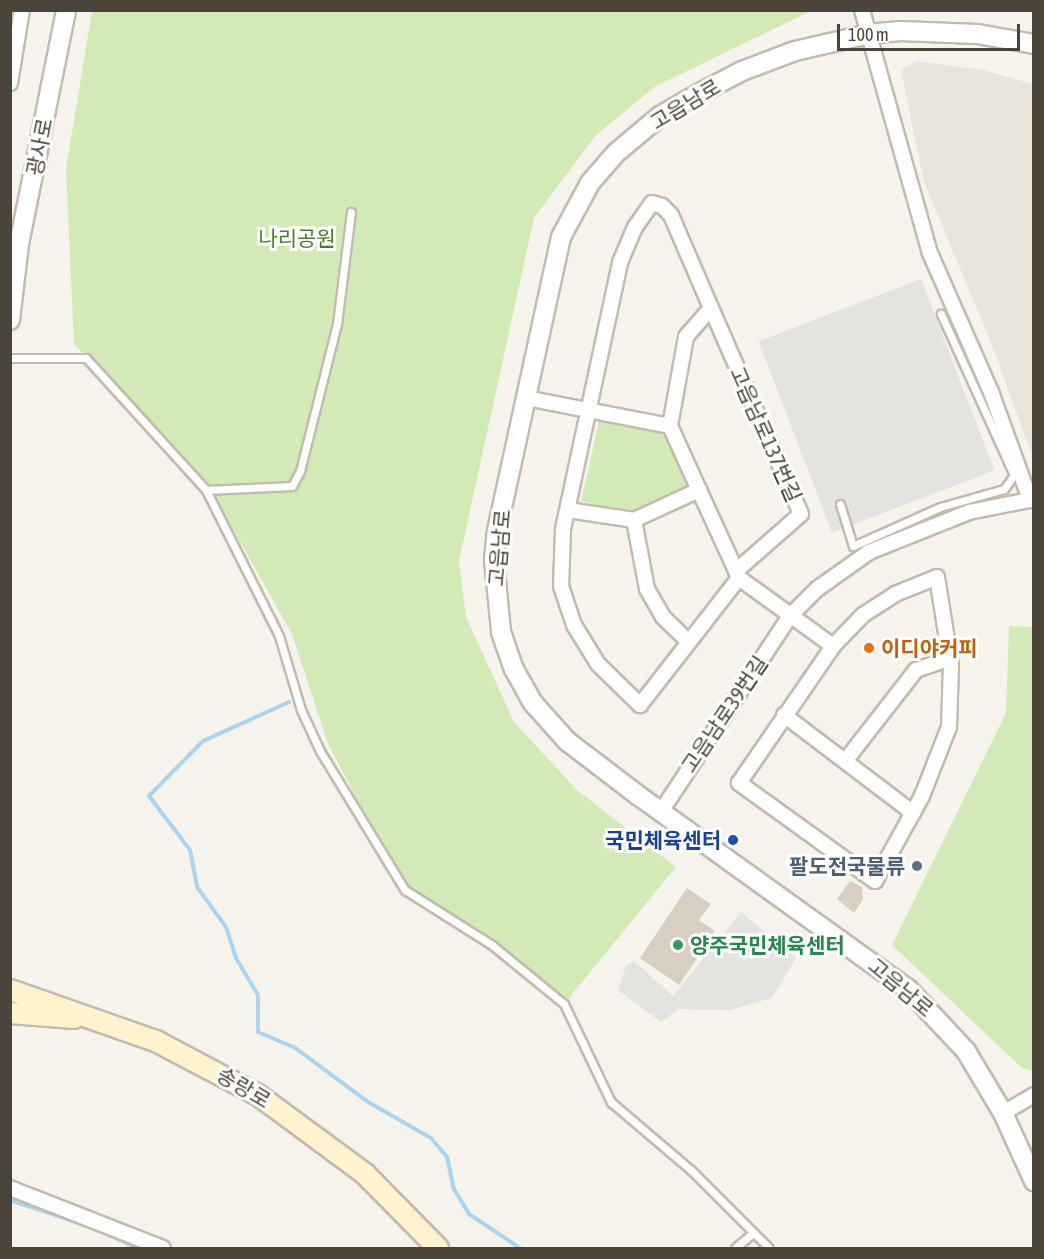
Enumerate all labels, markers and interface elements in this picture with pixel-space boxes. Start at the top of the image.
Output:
scale bar [840,12,1023,50]
text: 100 m [848,24,889,45]
street label: 고읍남로 [645,73,725,135]
street label: 광사로 [21,116,57,178]
park label: 나리공원 [258,225,336,251]
street label: 고읍남로137번길 [725,362,807,506]
street label: 고읍남로 [483,508,515,588]
place label: 이디야커피 [881,635,978,661]
marker: 이디야커피 [862,641,876,655]
street label: 고읍남로39번길 [676,651,772,777]
place label: 국민체육센터 [605,827,721,853]
marker: 국민체육센터 [726,833,740,847]
place label: 팔도전국물류 [789,853,905,879]
marker: 팔도전국물류 [910,859,924,873]
place label: 양주국민체육센터 [690,932,845,958]
marker: 양주국민체육센터 [671,938,685,952]
street label: 고읍남로 [863,953,939,1021]
street label: 송랑로 [213,1061,275,1113]

